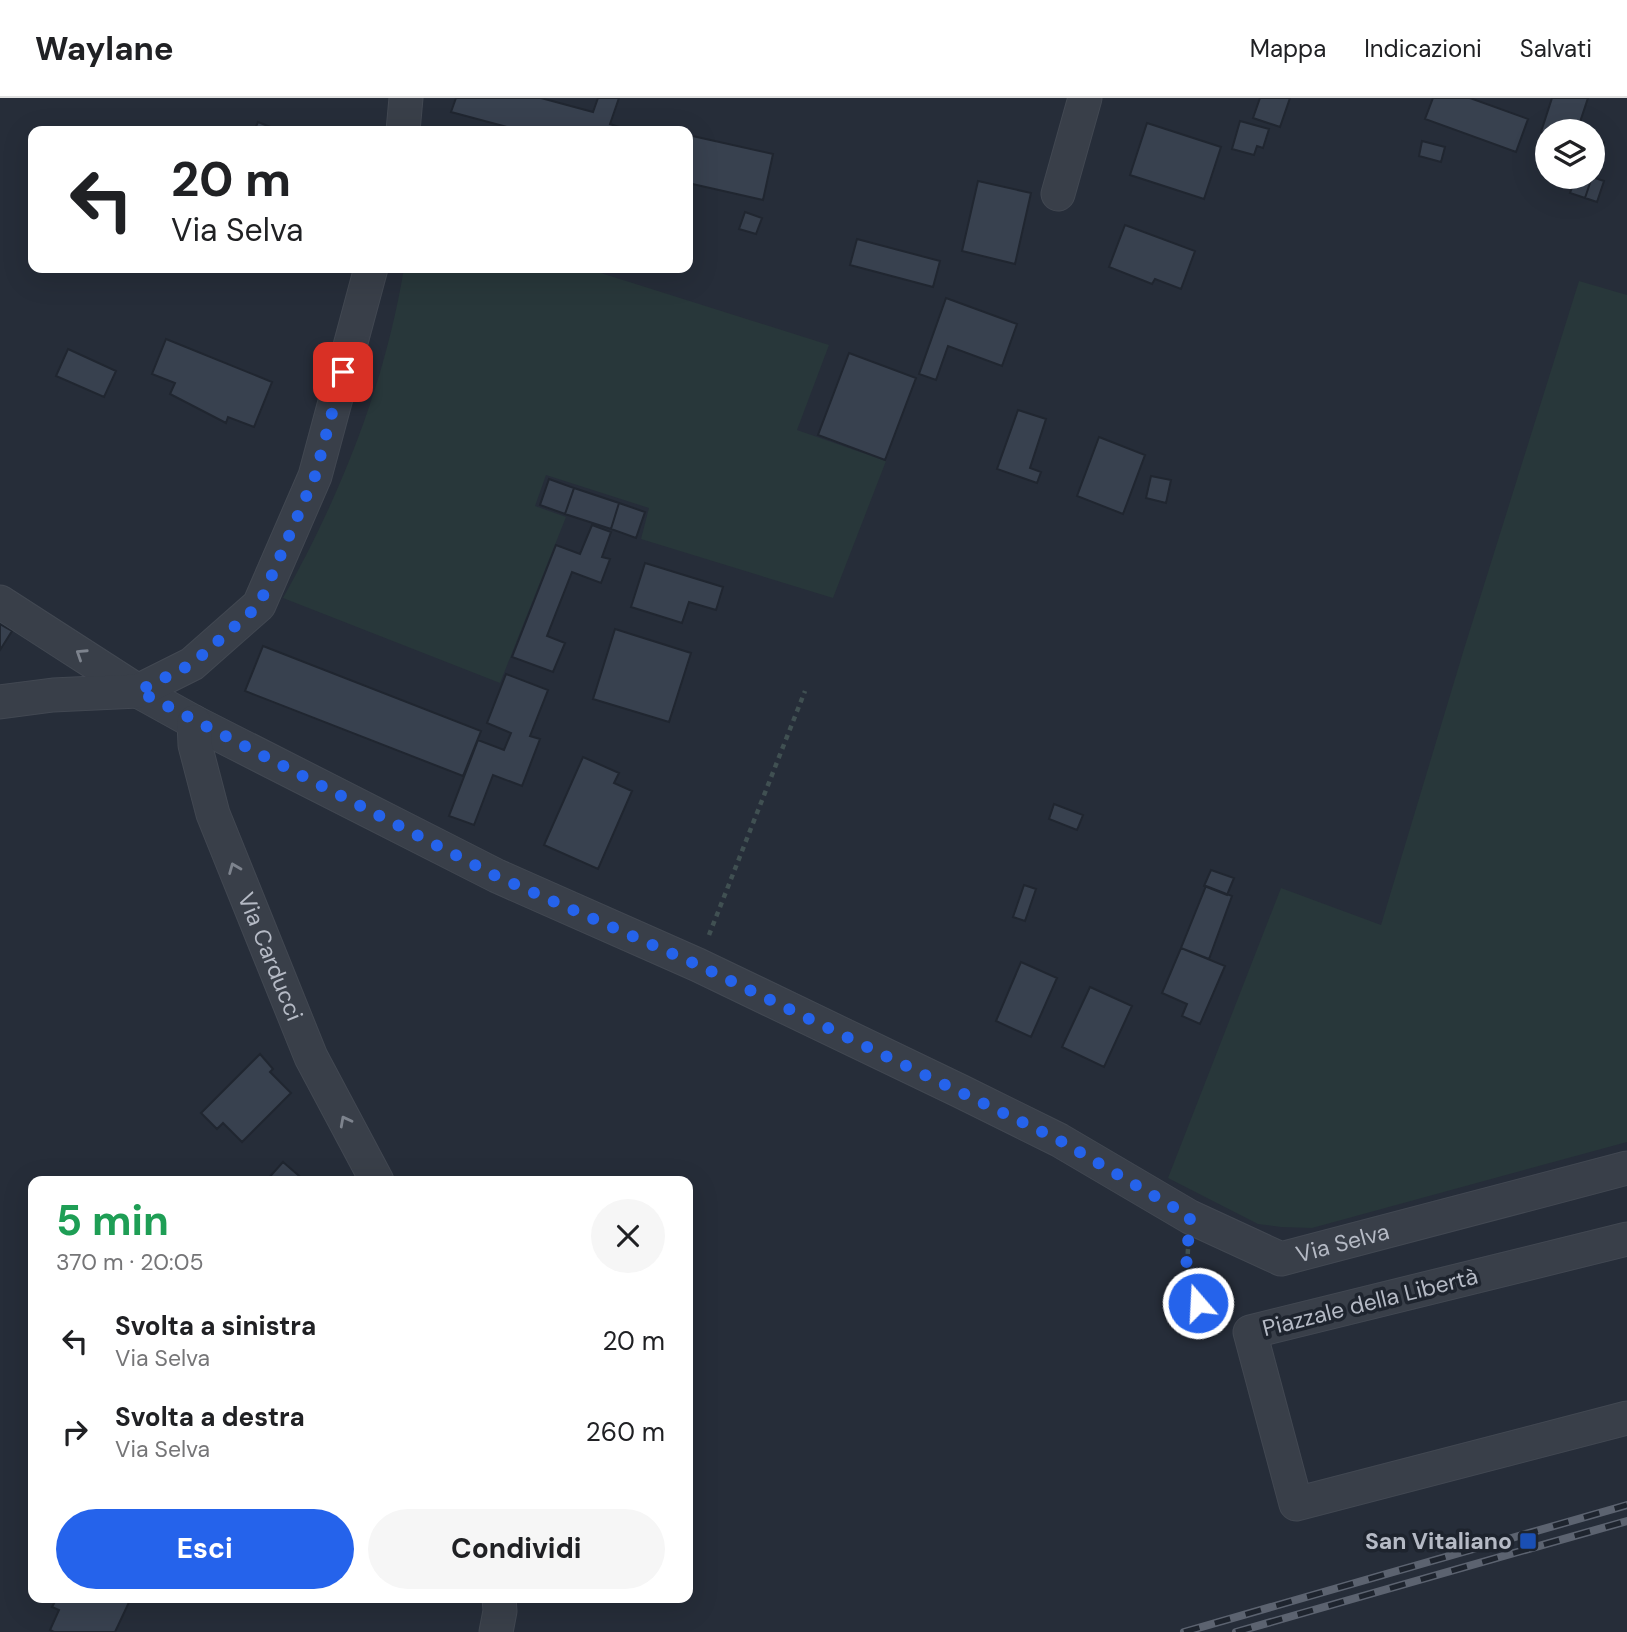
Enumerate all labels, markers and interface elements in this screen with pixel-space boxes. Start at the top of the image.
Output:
text: Waylane [35,27,174,70]
text: Mappa [1250,33,1326,64]
text: Indicazioni [1364,33,1482,64]
text: Salvati [1520,33,1592,64]
map controls [1535,119,1605,189]
button: layers [1535,119,1605,189]
text: 20 m [171,147,291,211]
icon: left [56,154,147,245]
text: Via Selva [171,209,303,251]
pin [313,342,373,402]
icon: arrive [324,353,362,391]
one-way arrow [75,649,88,662]
one-way arrow [229,862,243,874]
street label: Via Carducci [231,888,310,1025]
one-way arrow [340,1116,353,1128]
text: 5 min [56,1193,169,1248]
button: close [591,1199,665,1273]
street label: Via Selva [1293,1216,1392,1269]
text: 370 m · 20:05 [56,1247,203,1277]
street label: Piazzale della Libertà [1259,1261,1481,1343]
position arrow [1161,1266,1235,1340]
text: Svolta a sinistra [115,1309,316,1343]
icon: left [56,1322,94,1360]
text: 20 m [602,1324,665,1358]
text: Via Selva [115,1343,210,1373]
text: Svolta a destra [115,1400,305,1434]
icon: right [56,1413,94,1451]
text: 260 m [586,1415,665,1449]
text: Via Selva [115,1434,210,1464]
button: Esci [56,1509,354,1589]
button: Condividi [368,1509,665,1589]
place label: San Vitaliano [1365,1526,1512,1556]
marker: San Vitaliano [1518,1531,1538,1551]

